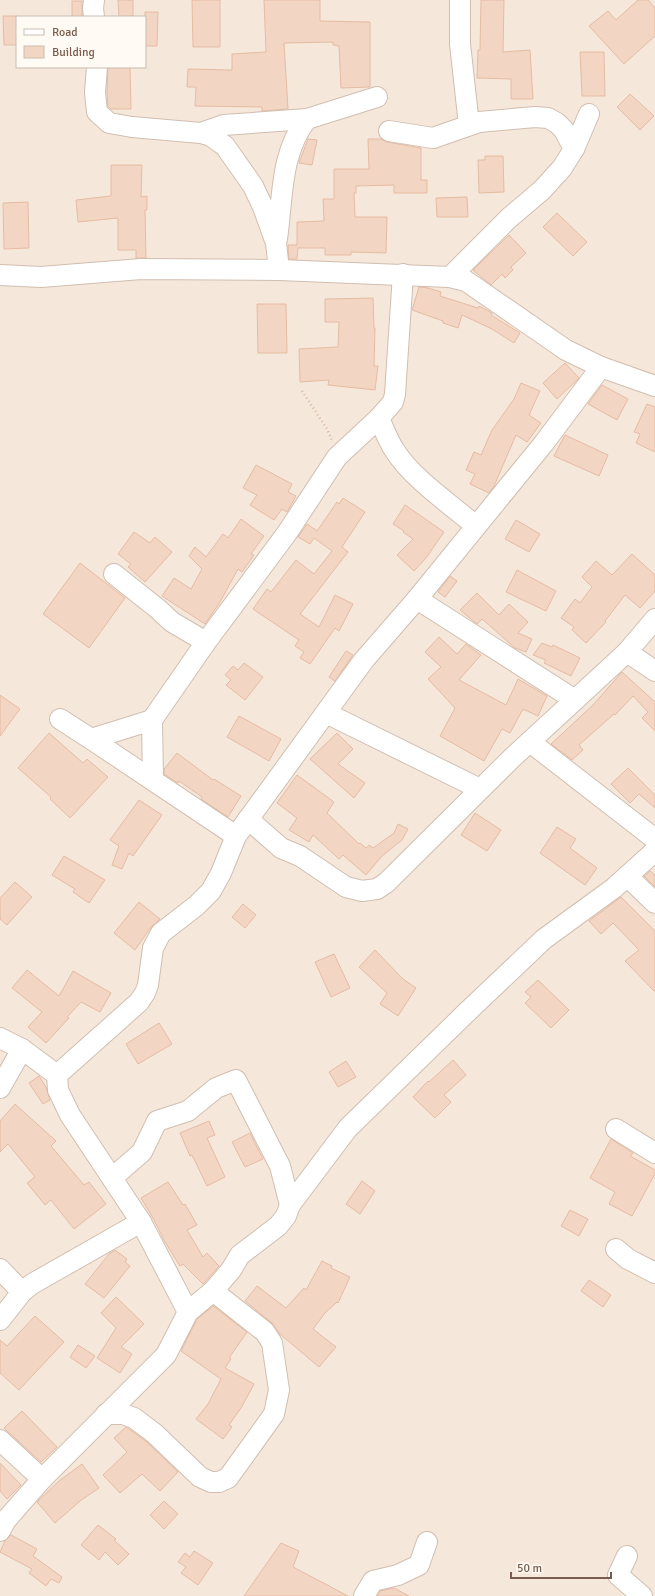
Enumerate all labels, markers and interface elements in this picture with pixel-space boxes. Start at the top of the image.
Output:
legend [16,16,146,68]
text: Road [52,25,78,40]
text: Building [52,45,95,60]
scale bar [511,1554,611,1580]
text: 50 m [517,1561,542,1576]

